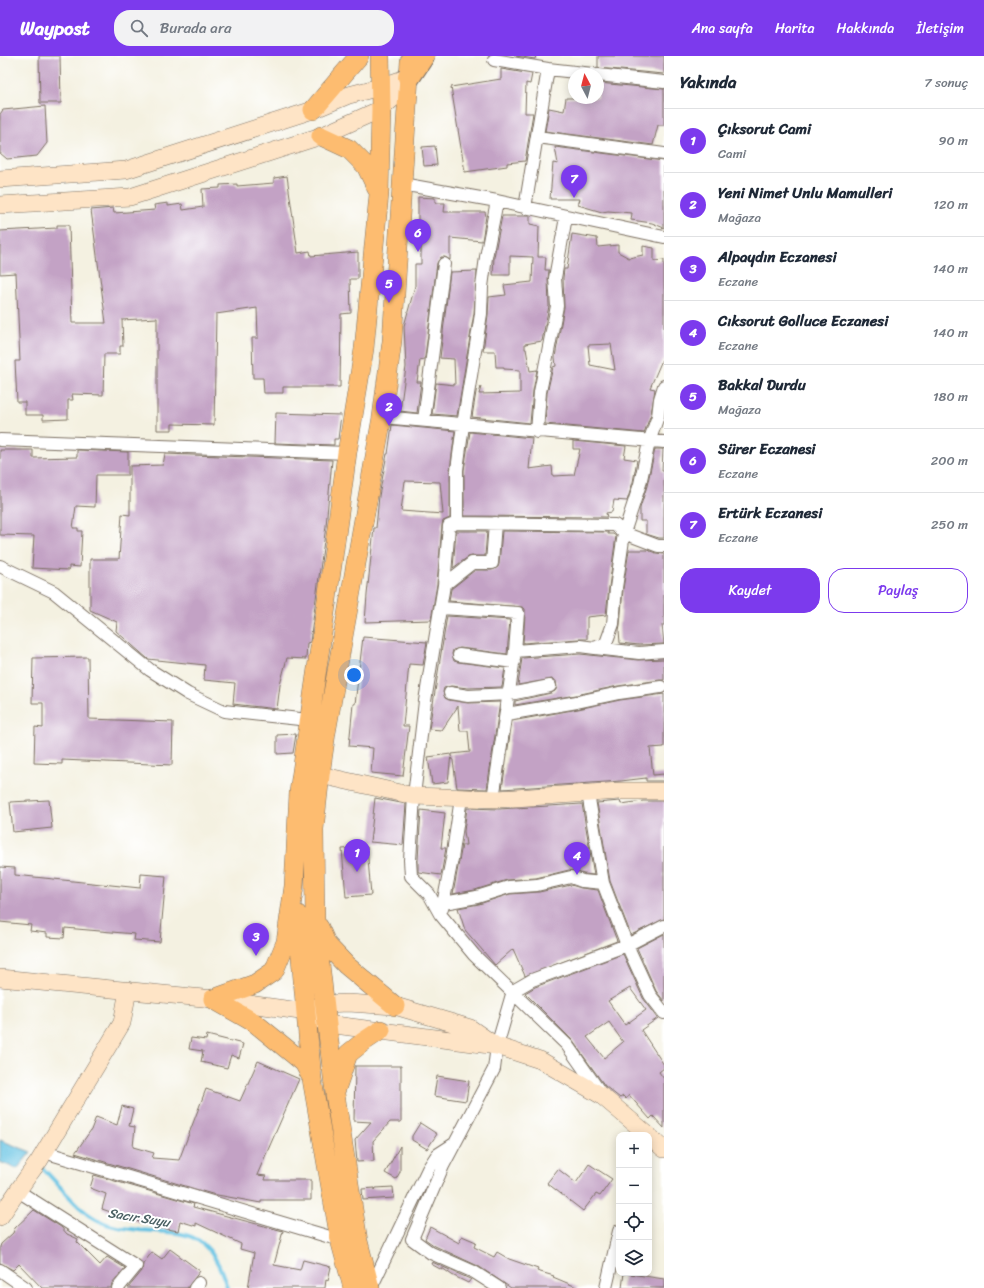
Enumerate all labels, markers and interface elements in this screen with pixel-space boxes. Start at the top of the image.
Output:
search box [114,10,394,46]
text: Waypost [20,12,90,45]
text: Burada ara [160,15,232,41]
text: Ana sayfa [692,16,753,41]
text: Harita [775,16,815,41]
text: Hakkında [837,16,894,41]
text: İletişim [916,16,964,41]
icon: search [128,17,150,39]
text: Yakında [680,67,736,97]
north arrow [568,68,604,104]
text: 7 sonuç [924,71,968,94]
text: Çıksorut Cami [718,116,811,142]
text: 1 [690,129,696,152]
text: 90 m [938,129,968,152]
text: Cami [718,142,746,165]
pin: 7 [561,165,587,198]
text: Yeni Nimet Unlu Mamulleri [718,180,892,206]
text: 2 [689,193,697,216]
text: 120 m [933,193,968,216]
text: Mağaza [718,206,761,229]
pin: 6 [405,219,431,252]
text: Alpaydın Eczanesi [718,244,837,270]
text: 3 [689,257,697,280]
text: 140 m [933,257,968,280]
pin: 5 [376,270,402,303]
text: Eczane [718,270,758,293]
text: Cıksorut Golluce Eczanesi [718,308,888,334]
text: 4 [689,321,697,344]
text: 140 m [933,321,968,344]
text: Eczane [718,334,758,357]
text: Bakkal Durdu [718,372,806,398]
text: 5 [689,385,697,408]
text: 180 m [933,385,968,408]
pin: 2 [376,393,402,426]
text: Mağaza [718,398,761,421]
text: Sürer Eczanesi [718,436,815,462]
text: 6 [689,449,697,472]
text: 200 m [931,449,968,472]
text: Eczane [718,462,758,485]
text: Ertürk Eczanesi [718,500,822,526]
text: 7 [689,513,697,536]
text: 250 m [931,513,968,536]
text: Eczane [718,526,758,549]
button: Kaydet [680,568,820,613]
button: Paylaş [828,568,968,613]
your location [344,665,364,685]
pin: 1 [344,839,370,872]
pin: 4 [564,842,590,875]
pin: 3 [243,923,269,956]
map controls [616,1132,652,1276]
button: + [616,1132,652,1168]
button: − [616,1168,652,1204]
water label: Sacır Suyu [106,1201,174,1234]
button: locate [616,1204,652,1240]
button: layers [616,1240,652,1276]

